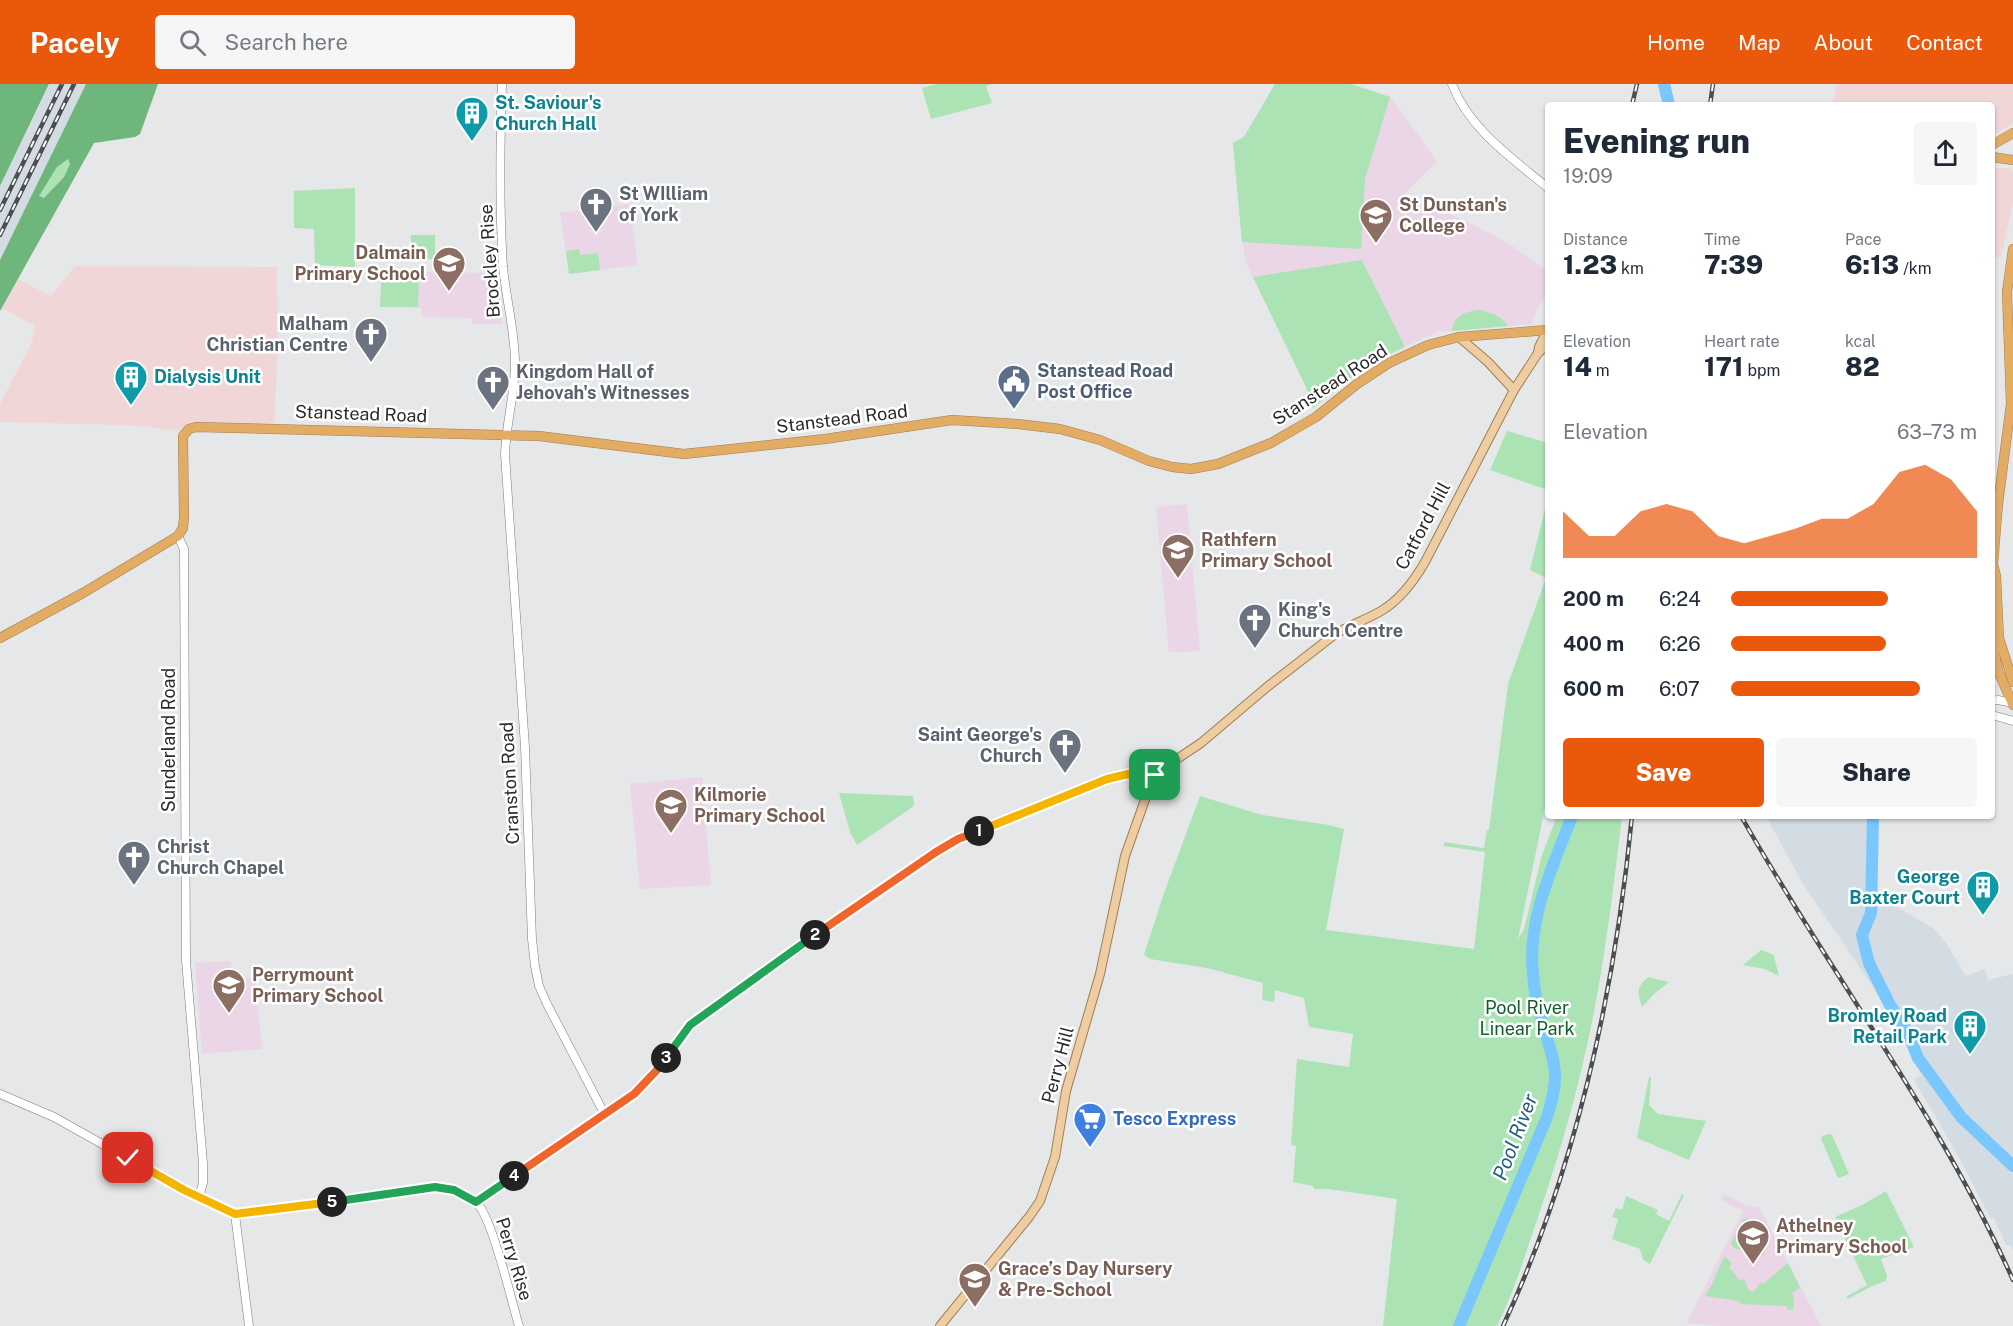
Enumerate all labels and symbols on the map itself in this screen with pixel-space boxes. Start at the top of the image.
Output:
place label: St. Saviour's Church Hall [495,92,602,134]
building icon: St. Saviour's Church Hall [454,95,490,142]
place label: St WIlliam of York [619,183,708,225]
church icon: St WIlliam of York [578,186,614,233]
place label: St Dunstan's College [1399,194,1507,236]
school or university icon: St Dunstan's College [1358,197,1394,244]
street label: Brockley Rise [475,204,504,319]
place label: Dalmain Primary School [295,242,426,284]
school or university icon: Dalmain Primary School [431,245,467,292]
place label: Malham Christian Centre [207,313,348,355]
church icon: Malham Christian Centre [353,316,389,363]
street label: Stanstead Road [1269,340,1391,429]
building icon: Dialysis Unit [113,359,149,406]
place label: Stanstead Road Post Office [1037,360,1173,402]
place label: Kingdom Hall of Jehovah's Witnesses [516,361,690,403]
public building icon: Stanstead Road Post Office [996,363,1032,410]
church icon: Kingdom Hall of Jehovah's Witnesses [475,364,511,411]
place label: Dialysis Unit [154,366,261,387]
street label: Stanstead Road [775,400,909,437]
street label: Stanstead Road [295,401,428,426]
street label: Catford Hill [1391,478,1454,573]
place label: Rathfern Primary School [1201,529,1333,571]
school or university icon: Rathfern Primary School [1160,532,1196,579]
place label: King's Church Centre [1278,599,1403,641]
church icon: King's Church Centre [1237,602,1273,649]
street label: Sunderland Road [158,668,179,812]
street label: Cranston Road [496,721,523,845]
place label: Saint George's Church [918,724,1042,766]
church icon: Saint George's Church [1047,727,1083,774]
pin [1129,749,1180,800]
place label: Kilmorie Primary School [694,784,826,826]
school or university icon: Kilmorie Primary School [653,787,689,834]
pin: 1 [964,816,994,846]
place label: Christ Church Chapel [157,836,284,878]
church icon: Christ Church Chapel [116,839,152,886]
place label: George Baxter Court [1849,866,1960,908]
building icon: George Baxter Court [1965,869,2001,916]
pin: 2 [800,920,830,950]
place label: Perrymount Primary School [252,964,384,1006]
school or university icon: Perrymount Primary School [211,967,247,1014]
park label: Pool River Linear Park [1479,997,1575,1039]
place label: Bromley Road Retail Park [1828,1005,1948,1047]
building icon: Bromley Road Retail Park [1952,1008,1988,1055]
street label: Perry Hill [1037,1024,1078,1106]
pin: 3 [651,1043,681,1073]
water label: Pool River [1488,1090,1543,1183]
supermarket icon: Tesco Express [1072,1101,1108,1148]
place label: Tesco Express [1113,1108,1236,1129]
pin [102,1132,153,1183]
pin: 4 [499,1161,529,1191]
pin: 5 [317,1187,347,1217]
street label: Perry Rise [492,1215,537,1303]
place label: Athelney Primary School [1776,1215,1908,1257]
school or university icon: Athelney Primary School [1735,1218,1771,1265]
place label: Grace’s Day Nursery & Pre-School [998,1258,1172,1300]
school or university icon: Grace’s Day Nursery & Pre-School [957,1261,993,1308]

